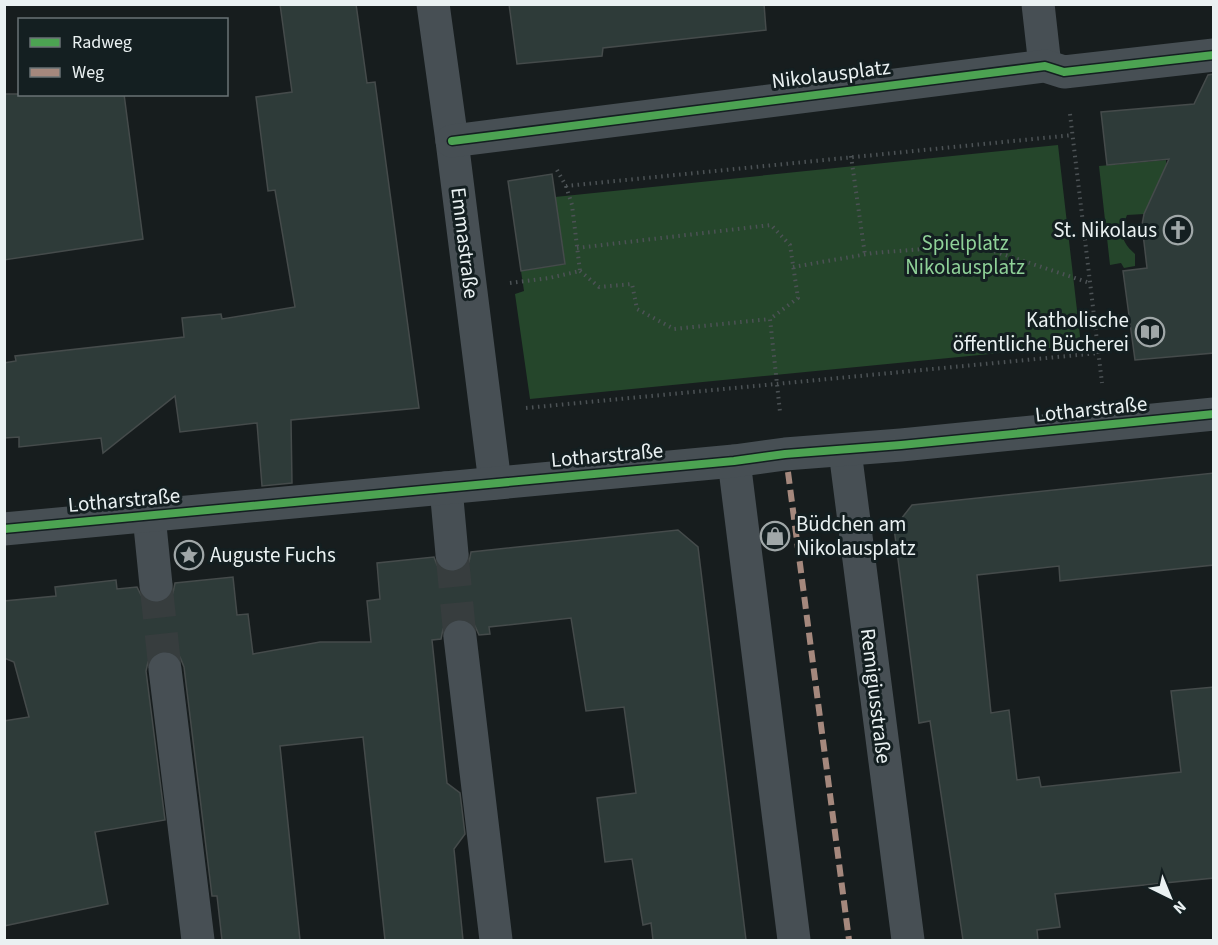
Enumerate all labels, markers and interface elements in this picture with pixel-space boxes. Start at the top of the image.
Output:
legend [18,18,228,96]
text: Radweg [72,30,132,55]
street label: Nikolausplatz [770,52,892,96]
text: Weg [72,60,104,85]
street label: Emmastraße [443,186,487,300]
church icon: St. Nikolaus [1162,214,1194,246]
place label: St. Nikolaus [1053,215,1157,245]
park label: Spielplatz Nikolausplatz [905,228,1025,282]
place label: Katholische öffentliche Bücherei [953,305,1129,359]
library icon: Katholische öffentliche Bücherei [1134,316,1166,348]
street label: Lotharstraße [1033,388,1149,430]
street label: Lotharstraße [550,435,664,475]
street label: Lotharstraße [67,480,181,520]
place label: Büdchen am Nikolausplatz [796,509,916,563]
shop icon: Büdchen am Nikolausplatz [759,520,791,552]
place icon: Auguste Fuchs [173,539,205,571]
place label: Auguste Fuchs [210,540,336,570]
street label: Remigiusstraße [853,627,899,765]
north arrow [1140,867,1200,927]
text: N [1168,896,1191,919]

